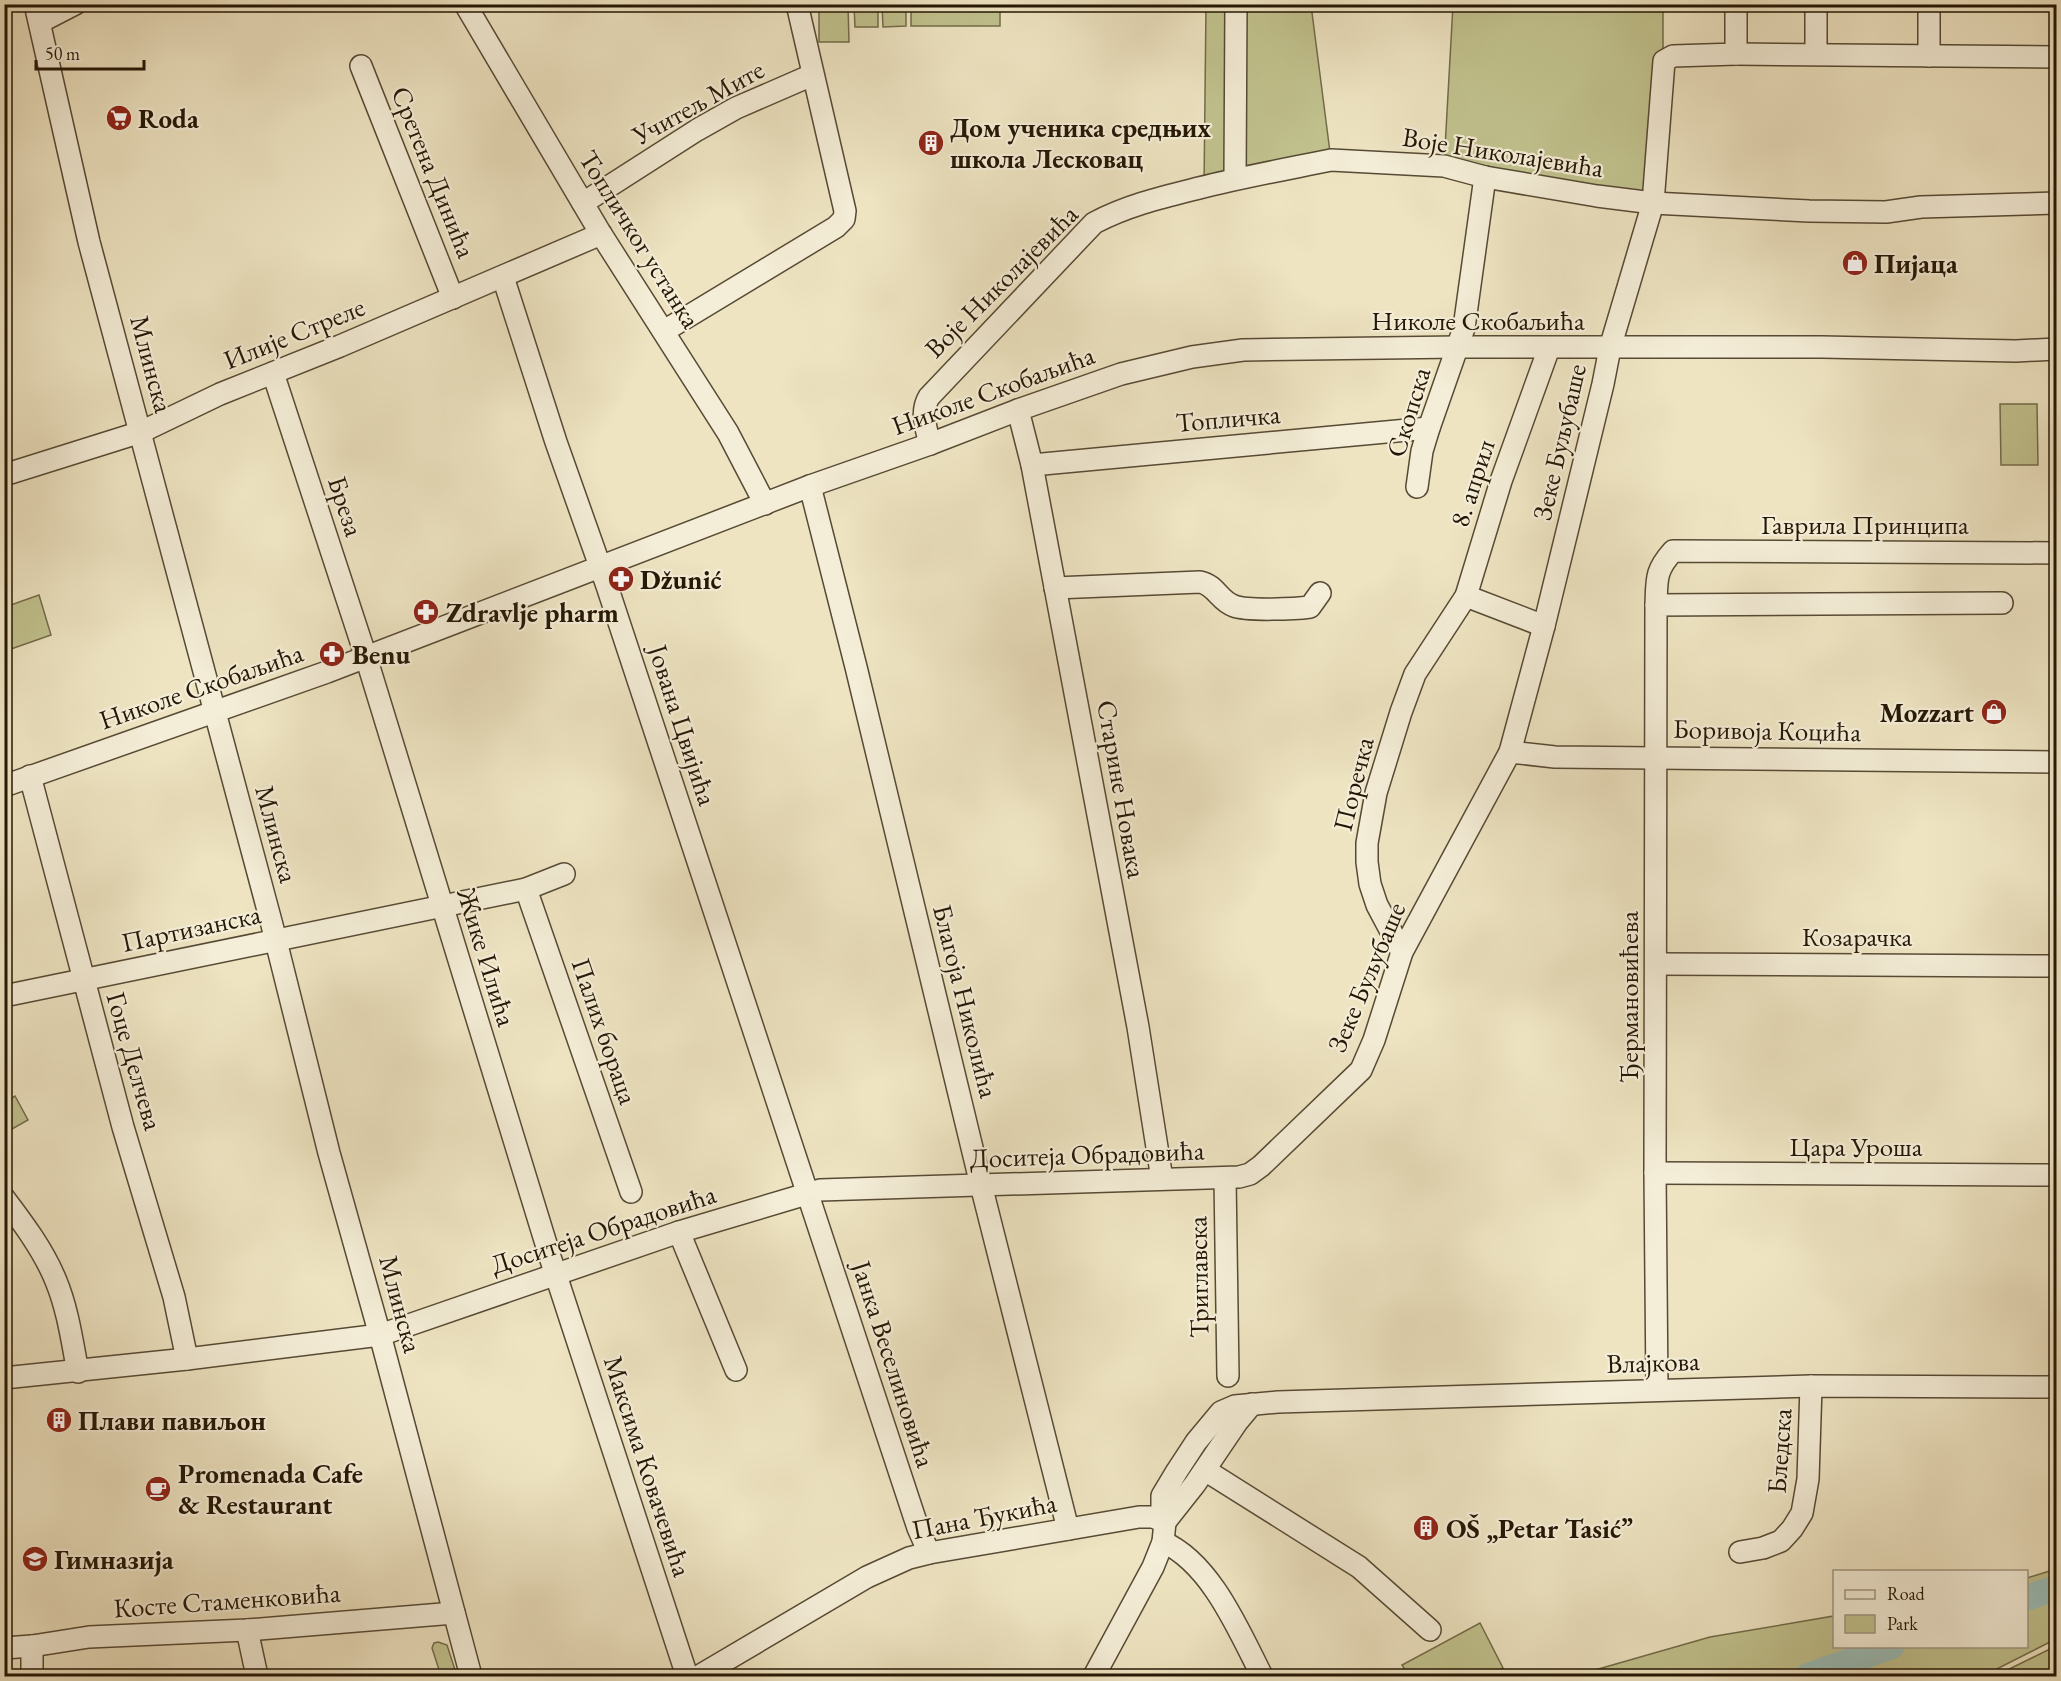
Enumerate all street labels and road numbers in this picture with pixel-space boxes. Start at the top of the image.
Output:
street label: Учитељ Мите [625,51,770,153]
street label: Сретена Динића [384,81,484,263]
street label: Воје Николајевића [1400,119,1606,185]
street label: Топличког устанка [571,143,709,335]
street label: Воје Николајевића [917,197,1085,365]
street label: Илије Стреле [218,289,370,377]
street label: Николе Скобаљића [1371,303,1585,338]
street label: Млинска [122,311,182,417]
street label: Николе Скобаљића [887,337,1099,443]
street label: Зеке Буљубаше [1524,360,1594,524]
street label: Скопска [1378,363,1438,461]
street label: Топличка [1174,396,1282,440]
street label: 8. април [1441,435,1503,531]
street label: Бреза [320,471,372,541]
street label: Гаврила Принципа [1761,507,1969,542]
street label: Николе Скобаљића [94,635,308,737]
street label: Јована Цвијића [640,638,725,810]
street label: Старине Новака [1089,697,1155,881]
street label: Боривоја Коцића [1673,711,1862,749]
street label: Поречка [1324,733,1382,835]
street label: Млинска [247,781,307,887]
street label: Жике Илића [449,883,525,1031]
street label: Партизанска [118,896,264,960]
street label: Зеке Буљубаше [1319,897,1413,1057]
street label: Благоја Николића [925,901,1007,1102]
street label: Ђермановићева [1611,911,1646,1083]
street label: Козарачка [1802,919,1912,954]
street label: Палих бораца [564,953,646,1109]
street label: Гоце Делчева [99,988,171,1134]
street label: Цара Уроша [1789,1129,1923,1164]
street label: Доситеја Обрадовића [969,1132,1205,1176]
street label: Доситеја Обрадовића [486,1176,720,1282]
street label: Триглавска [1179,1216,1217,1338]
street label: Млинска [371,1251,431,1357]
street label: Јанка Веселиновића [844,1254,944,1472]
street label: Влајкова [1606,1343,1700,1381]
street label: Максима Ковачевића [596,1351,700,1581]
street label: Бледска [1759,1407,1799,1495]
street label: Пана Ђукића [909,1485,1060,1547]
street label: Косте Стаменковића [112,1575,342,1625]

